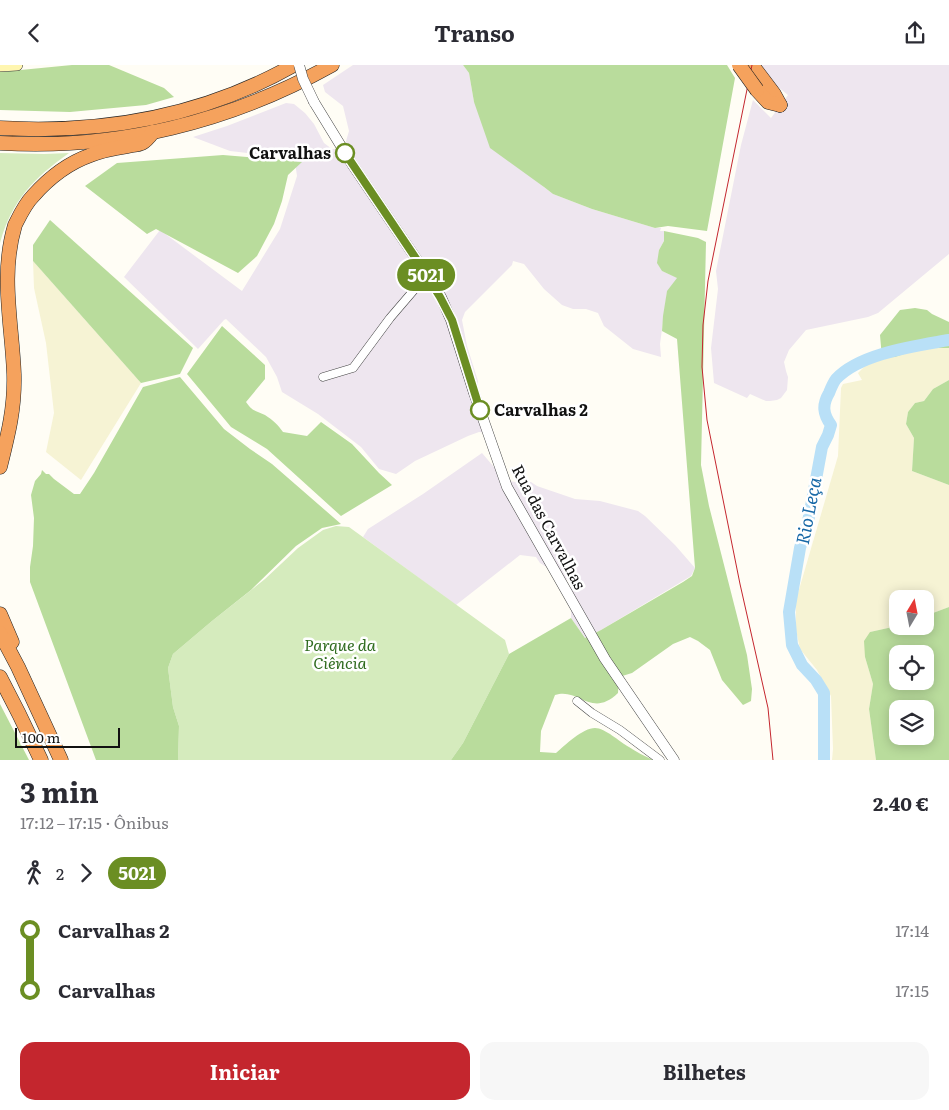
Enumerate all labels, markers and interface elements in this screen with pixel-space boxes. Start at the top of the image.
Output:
text: Transo [434,16,515,49]
icon: back [20,19,48,47]
icon: share [901,19,929,47]
place label: Carvalhas [249,140,331,164]
marker: Carvalhas [335,143,355,163]
line badge: 5021 [391,259,461,291]
text: 5021 [407,261,445,288]
place label: Carvalhas 2 [494,397,588,421]
marker: Carvalhas 2 [470,400,490,420]
street label: Rua das Carvalhas [507,460,593,593]
water label: Rio Leça [788,474,827,547]
north arrow [889,590,934,635]
map controls [889,590,934,745]
park label: Parque da Ciência [304,632,377,674]
button: locate [889,645,934,690]
button: layers [889,700,934,745]
scale bar [15,725,120,748]
text: 100 m [22,727,60,747]
text: 3 min [20,770,99,812]
text: 2.40 € [873,789,929,817]
text: 17:12 – 17:15 · Ônibus [20,810,168,834]
icon: walk [20,859,48,887]
icon: forward [72,859,100,887]
text: 5021 [118,859,156,886]
text: 2 [56,861,64,885]
text: Carvalhas 2 [58,916,169,944]
text: 17:14 [895,918,929,942]
text: Carvalhas [58,976,155,1004]
text: 17:15 [895,978,929,1002]
button: Iniciar [20,1042,470,1100]
button: Bilhetes [480,1042,929,1100]

